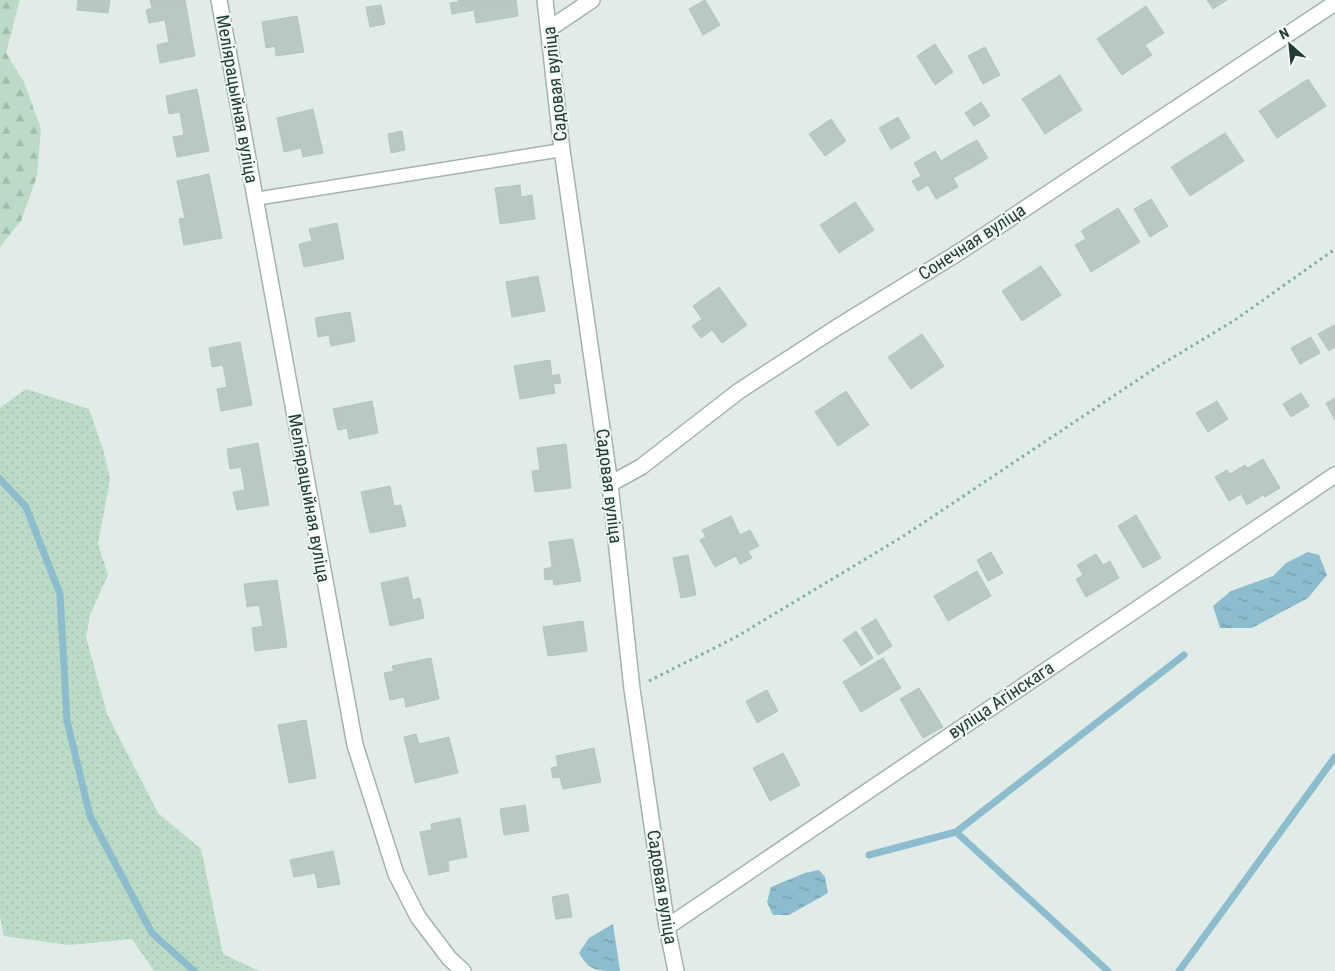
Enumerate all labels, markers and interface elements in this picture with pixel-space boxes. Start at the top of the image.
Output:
street label: Меліярацыйная вуліца [212,13,263,185]
north arrow [1265,20,1315,70]
text: N [1277,24,1292,42]
street label: Садовая вуліца [538,26,571,143]
street label: Сонечная вуліца [914,199,1029,284]
street label: Меліярацыйная вуліца [284,412,335,584]
street label: Садовая вуліца [592,427,627,545]
street label: вуліца Агінскага [944,657,1058,743]
street label: Садовая вуліца [643,828,682,946]

